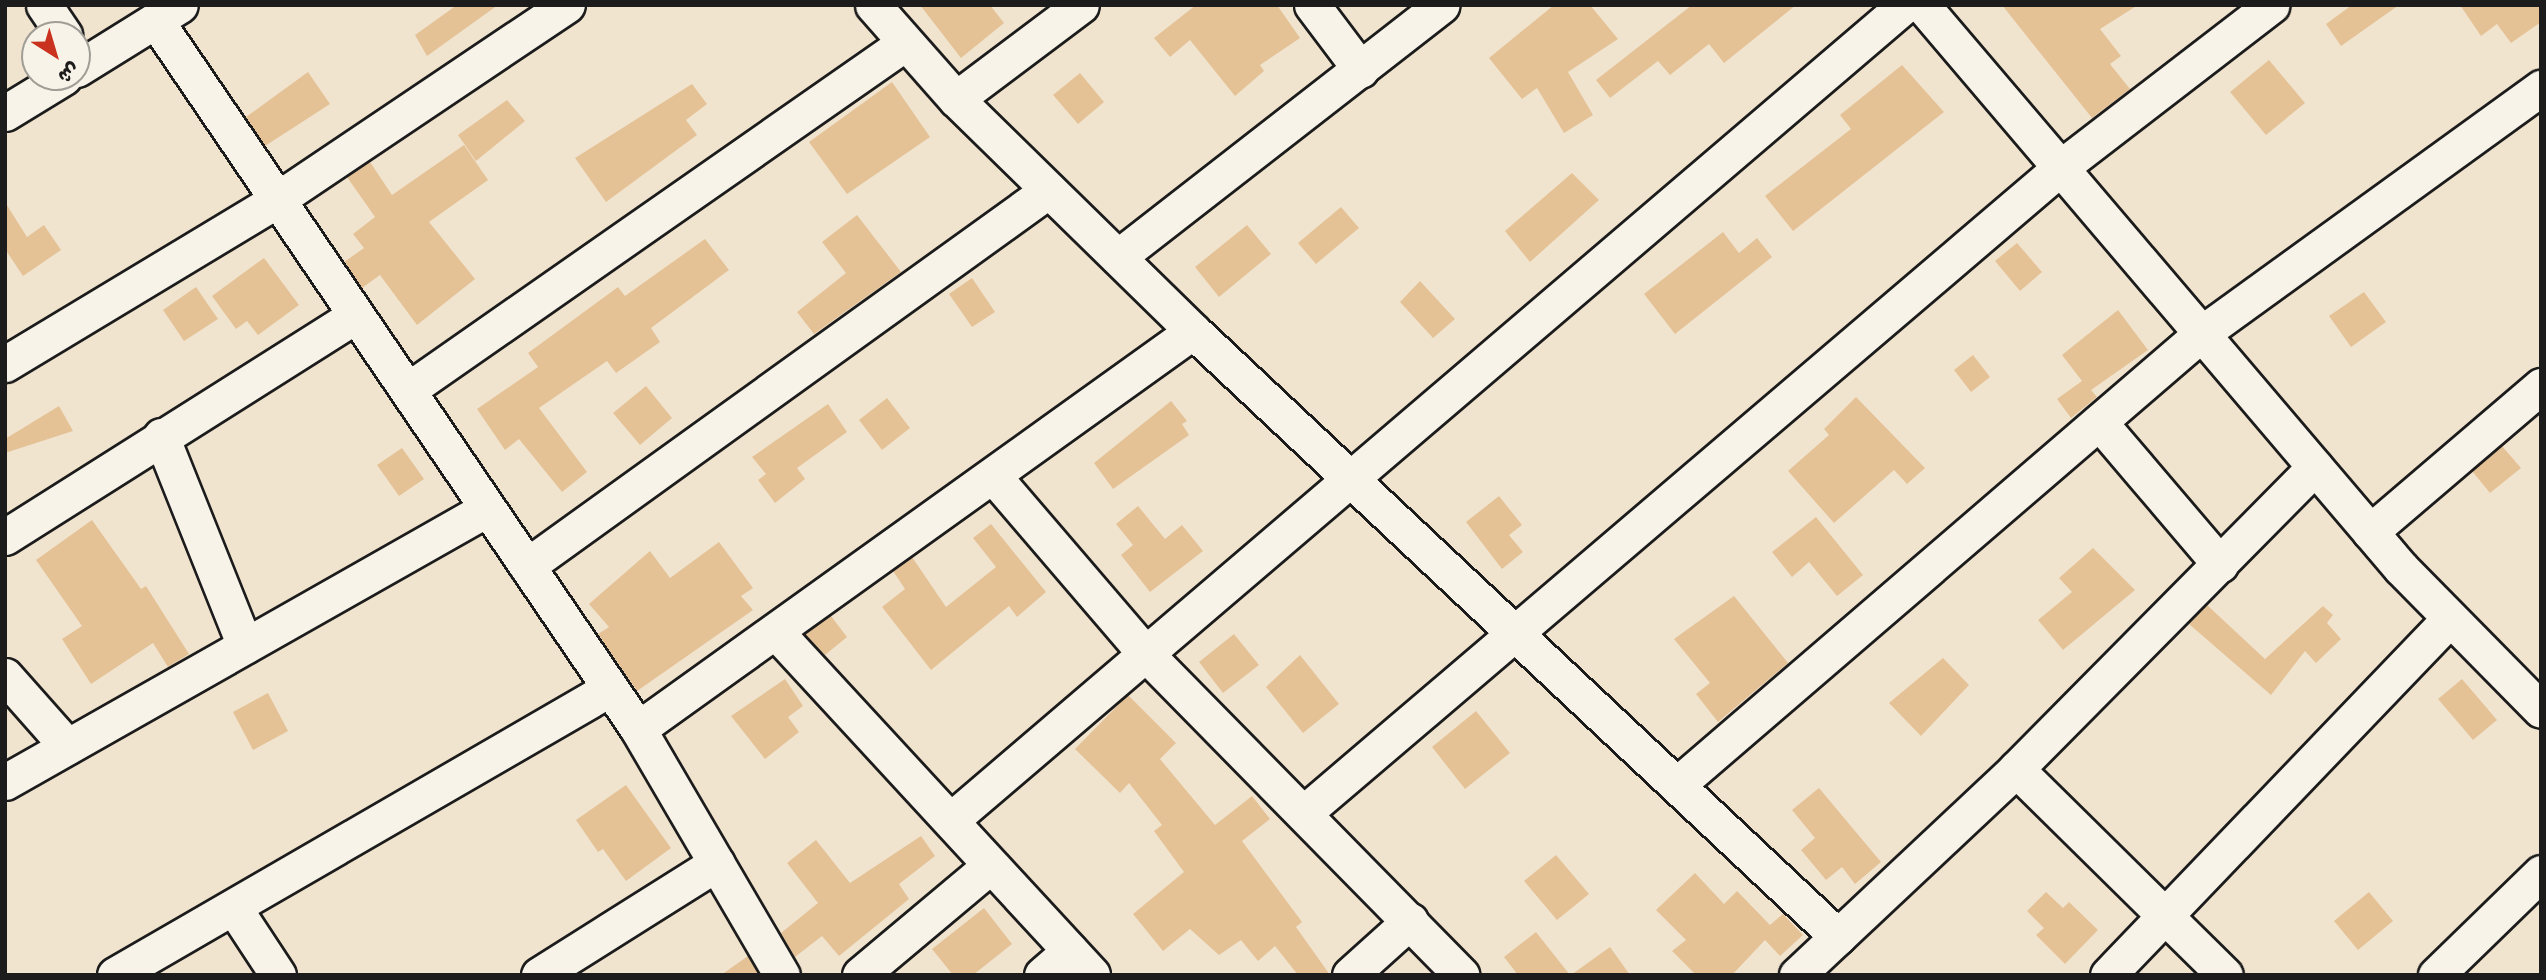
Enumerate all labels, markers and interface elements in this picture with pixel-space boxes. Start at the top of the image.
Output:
north arrow [21,21,91,91]
text: ش [51,55,84,89]

